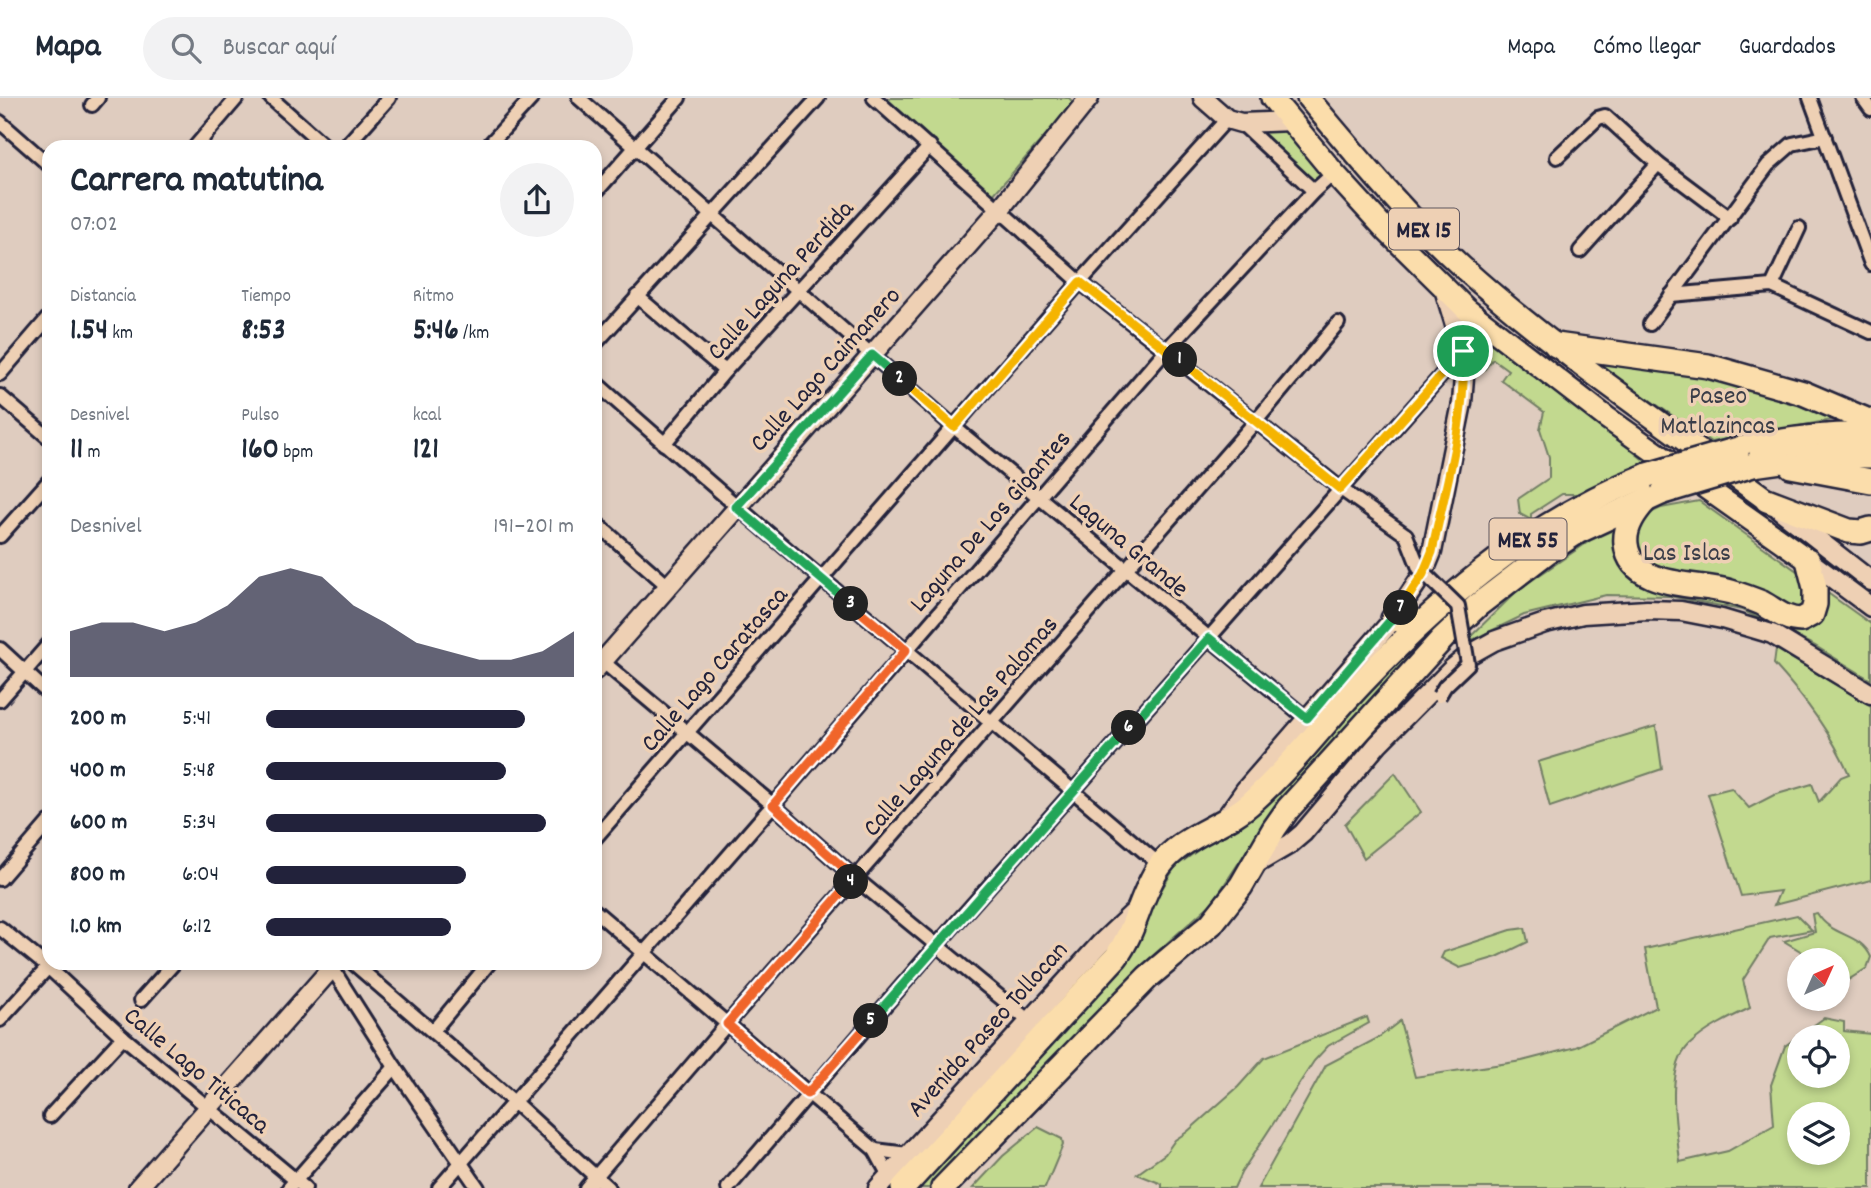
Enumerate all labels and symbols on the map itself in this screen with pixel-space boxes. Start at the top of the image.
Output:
street label: Calle Laguna Perdida [699,192,864,370]
road number: MEX 15 [1389,208,1459,250]
street label: Calle Lago Caimanero [742,280,911,461]
pin [1433,321,1493,381]
pin: 1 [1162,342,1198,378]
pin: 2 [883,362,918,396]
park label: Paseo Matlazincas [1660,379,1776,446]
street label: Laguna De Los Gigantes [902,423,1081,622]
street label: Laguna Grande [1060,486,1196,608]
road number: MEX 55 [1490,518,1566,560]
park label: Las Islas [1643,536,1731,573]
street label: Calle Lago Caratasca [633,579,799,761]
pin: 3 [834,587,868,622]
pin: 7 [1384,590,1418,626]
street label: Calle Laguna de Las Palomas [855,609,1068,846]
pin: 6 [1112,710,1146,746]
pin: 4 [834,864,868,900]
street label: Avenida Paseo Tollocan [899,934,1078,1127]
north arrow [1787,948,1850,1012]
street label: Calle Lago Titicaca [114,999,278,1145]
pin: 5 [854,1004,888,1038]

